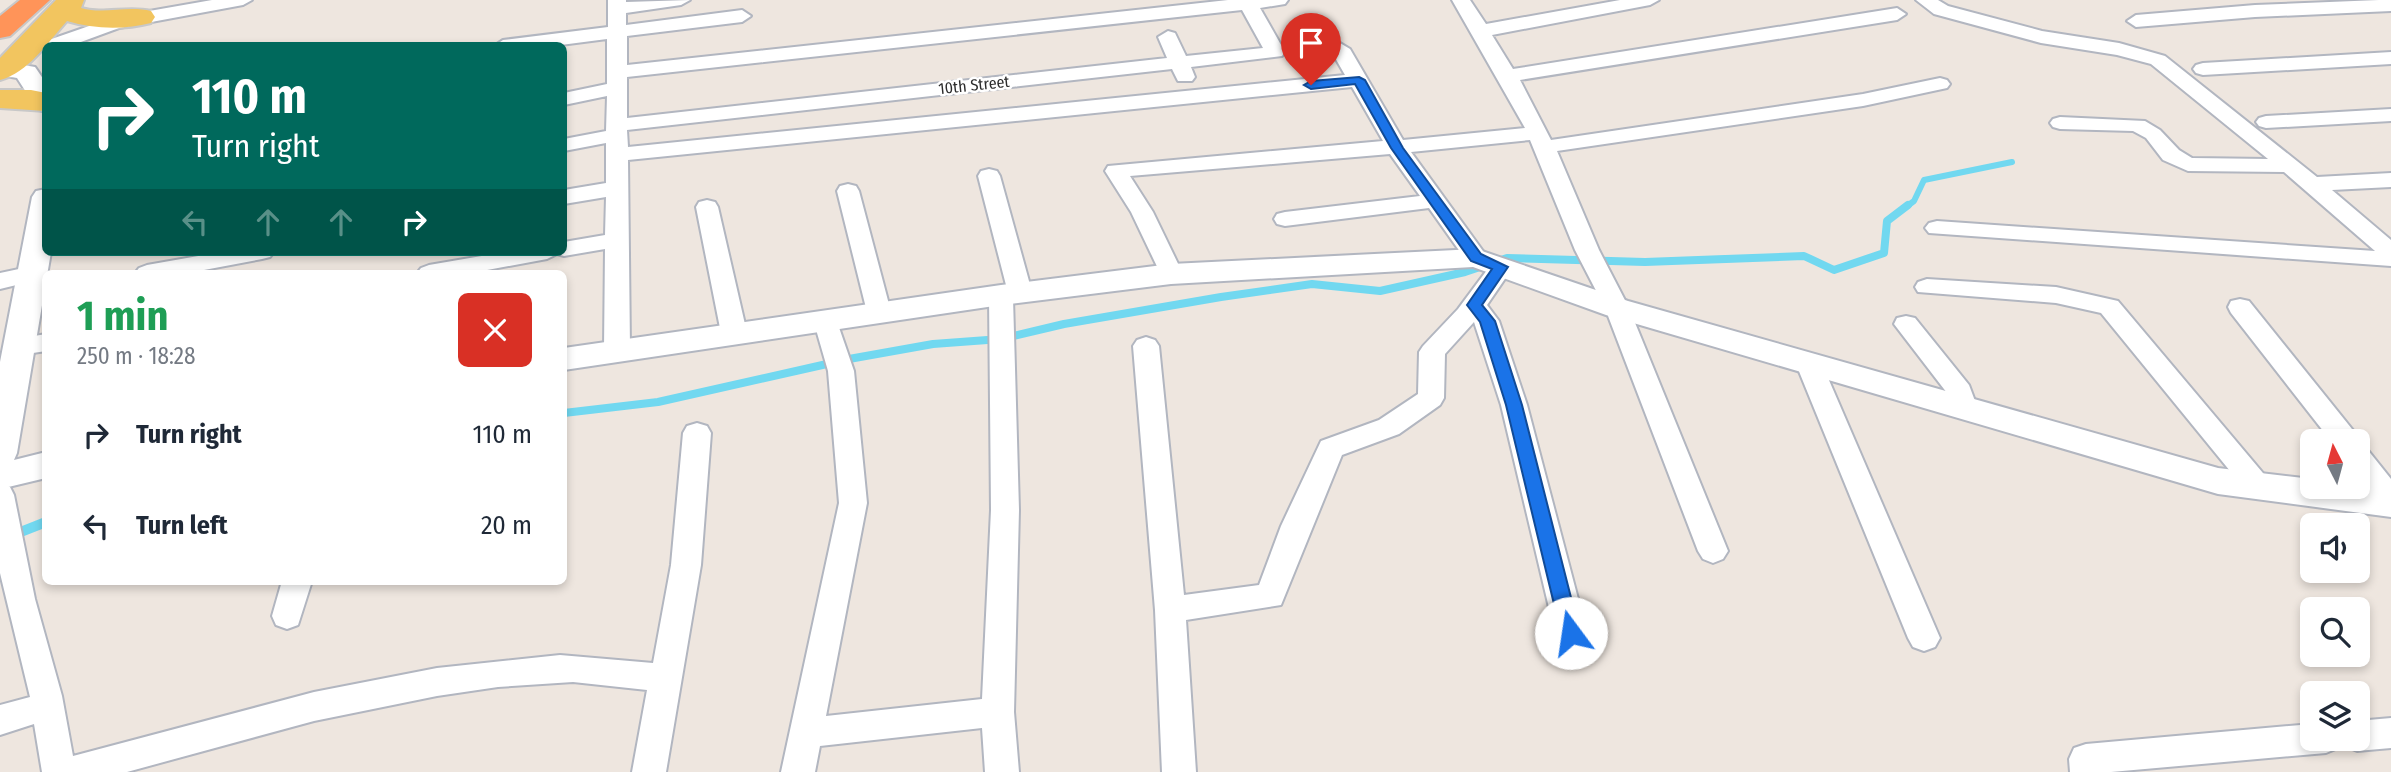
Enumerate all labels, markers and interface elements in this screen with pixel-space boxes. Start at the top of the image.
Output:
pin [1281,13,1341,85]
icon: arrive [1292,24,1330,62]
text: 110 m [192,67,307,126]
icon: right [77,70,168,161]
street label: 10th Street [938,72,1011,98]
text: Turn right [192,127,319,165]
icon: left [176,203,214,241]
icon: ahead [249,203,287,241]
icon: ahead [322,203,360,241]
icon: right [395,203,433,241]
text: 1 min [77,291,168,341]
button: close [458,293,532,367]
text: 250 m · 18:28 [77,342,195,370]
icon: right [77,416,115,454]
text: Turn right [136,419,242,450]
text: 110 m [472,419,532,450]
north arrow [2300,429,2370,499]
map controls [2300,429,2370,751]
icon: left [77,507,115,545]
text: Turn left [136,510,228,541]
text: 20 m [481,510,532,541]
button: sound [2300,513,2370,583]
position arrow [1534,596,1608,670]
button: search [2300,597,2370,667]
button: layers [2300,681,2370,751]

